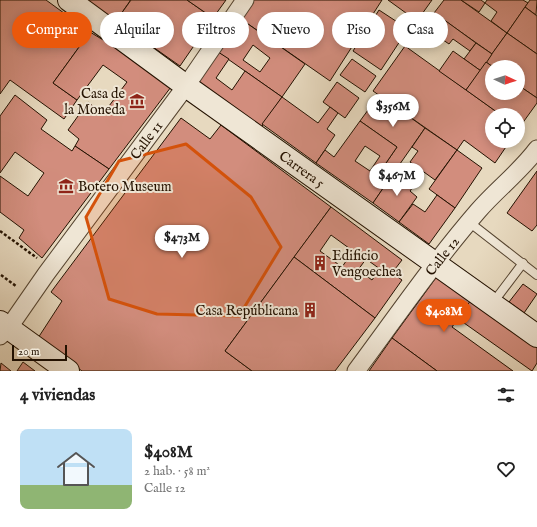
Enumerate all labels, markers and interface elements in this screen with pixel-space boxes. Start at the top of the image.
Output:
chip: Comprar [12,12,92,48]
chip: Alquilar [100,12,174,48]
chip: Filtros [182,12,249,48]
chip: Nuevo [257,12,324,48]
chip: Piso [332,12,385,48]
chip: Casa [393,12,448,48]
north arrow [485,60,525,100]
map controls [485,60,525,148]
place label: Casa de la Moneda [64,85,126,119]
museum icon: Casa de la Moneda [128,92,146,110]
pin: $356M [365,94,421,128]
text: $356M [376,98,410,115]
button: locate [485,108,525,148]
street label: Calle 11 [126,118,167,163]
street label: Carrera 5 [275,147,328,192]
pin: $467M [369,163,425,197]
text: $467M [378,167,416,184]
museum icon: Botero Museum [57,177,75,195]
place label: Botero Museum [78,178,172,196]
pin: $473M [154,225,210,259]
text: $473M [164,229,200,246]
street label: Calle 12 [422,233,464,280]
place label: Edificio Vengoechea [331,247,403,281]
building icon: Edificio Vengoechea [311,254,329,272]
pin: $408M [416,299,472,333]
building icon: Casa Repúblicana [301,301,319,319]
place label: Casa Repúblicana [196,302,299,320]
text: $408M [425,303,463,320]
scale bar [12,343,67,362]
text: 20 m [18,345,39,359]
icon: filters [495,384,517,406]
text: 4 viviendas [20,385,95,406]
text: $408M [144,442,193,463]
icon: home [52,445,100,493]
icon: heart [495,458,517,480]
text: 2 hab. · 58 m² [144,463,210,480]
text: Calle 12 [144,480,186,497]

